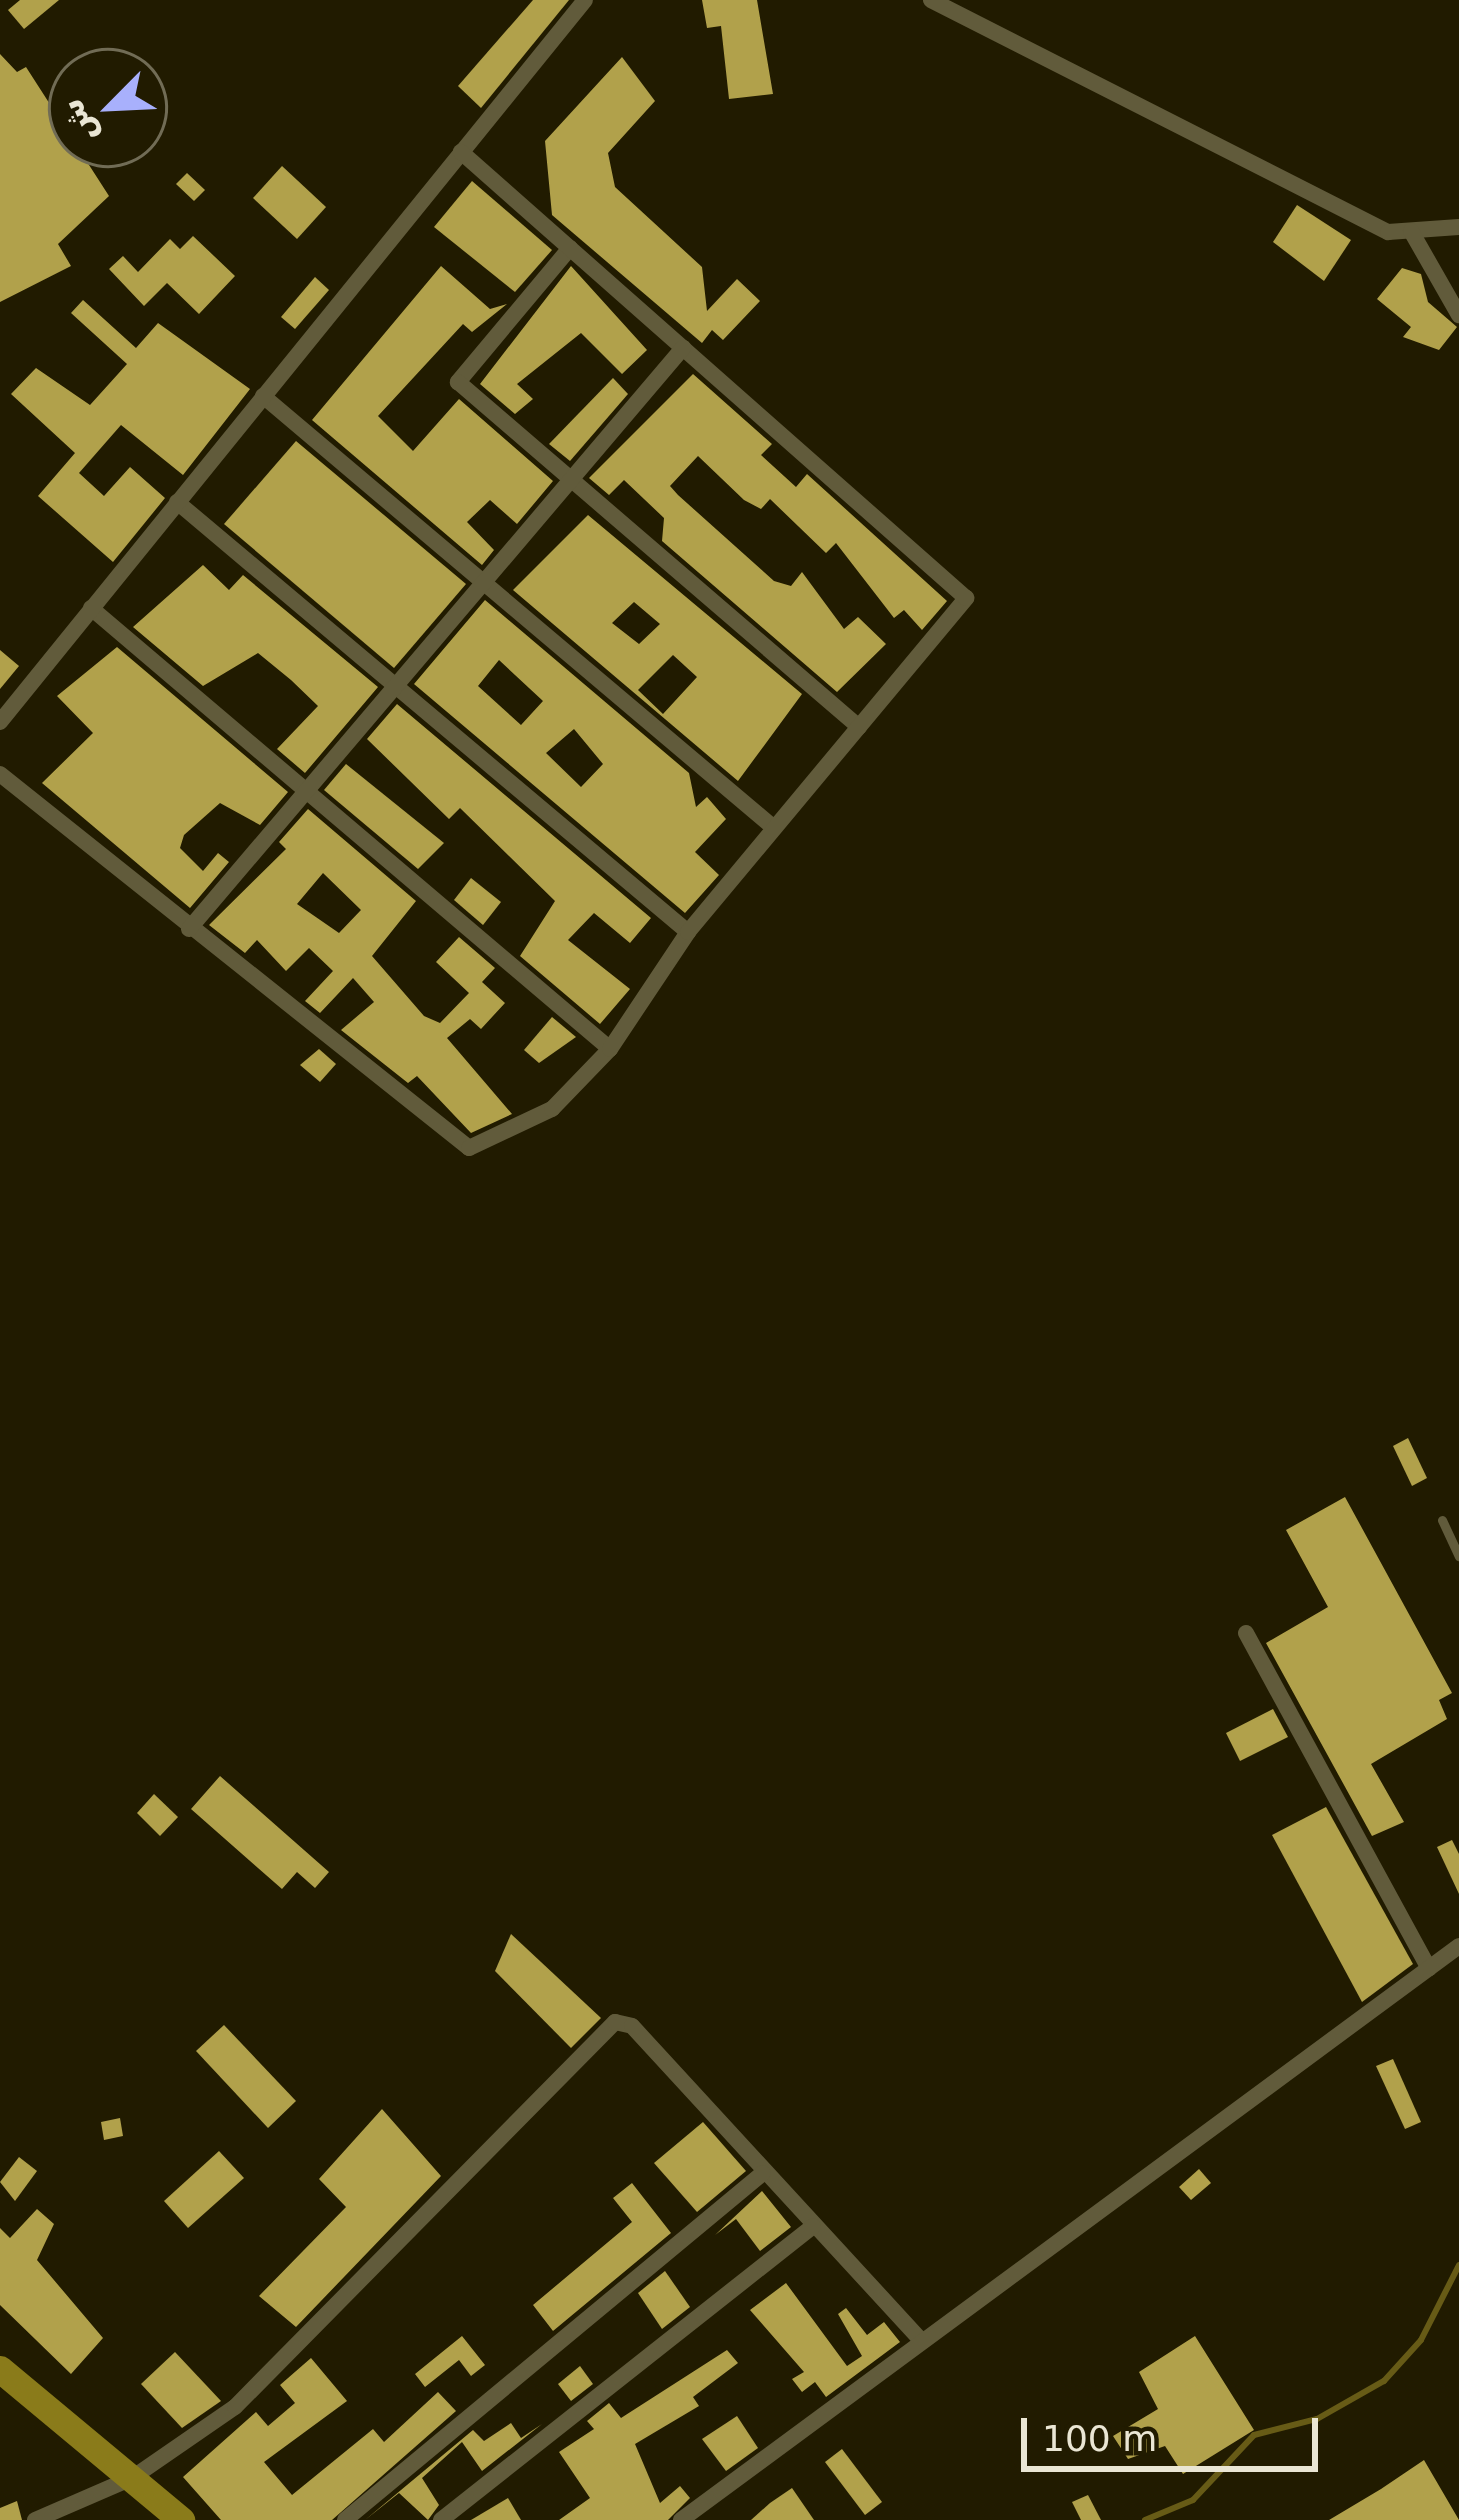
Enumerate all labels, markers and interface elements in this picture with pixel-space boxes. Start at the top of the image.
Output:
north arrow [48,48,168,168]
text: ش [50,93,104,150]
scale bar [1027,2394,1324,2468]
text: 100 m [1042,2418,1157,2459]

